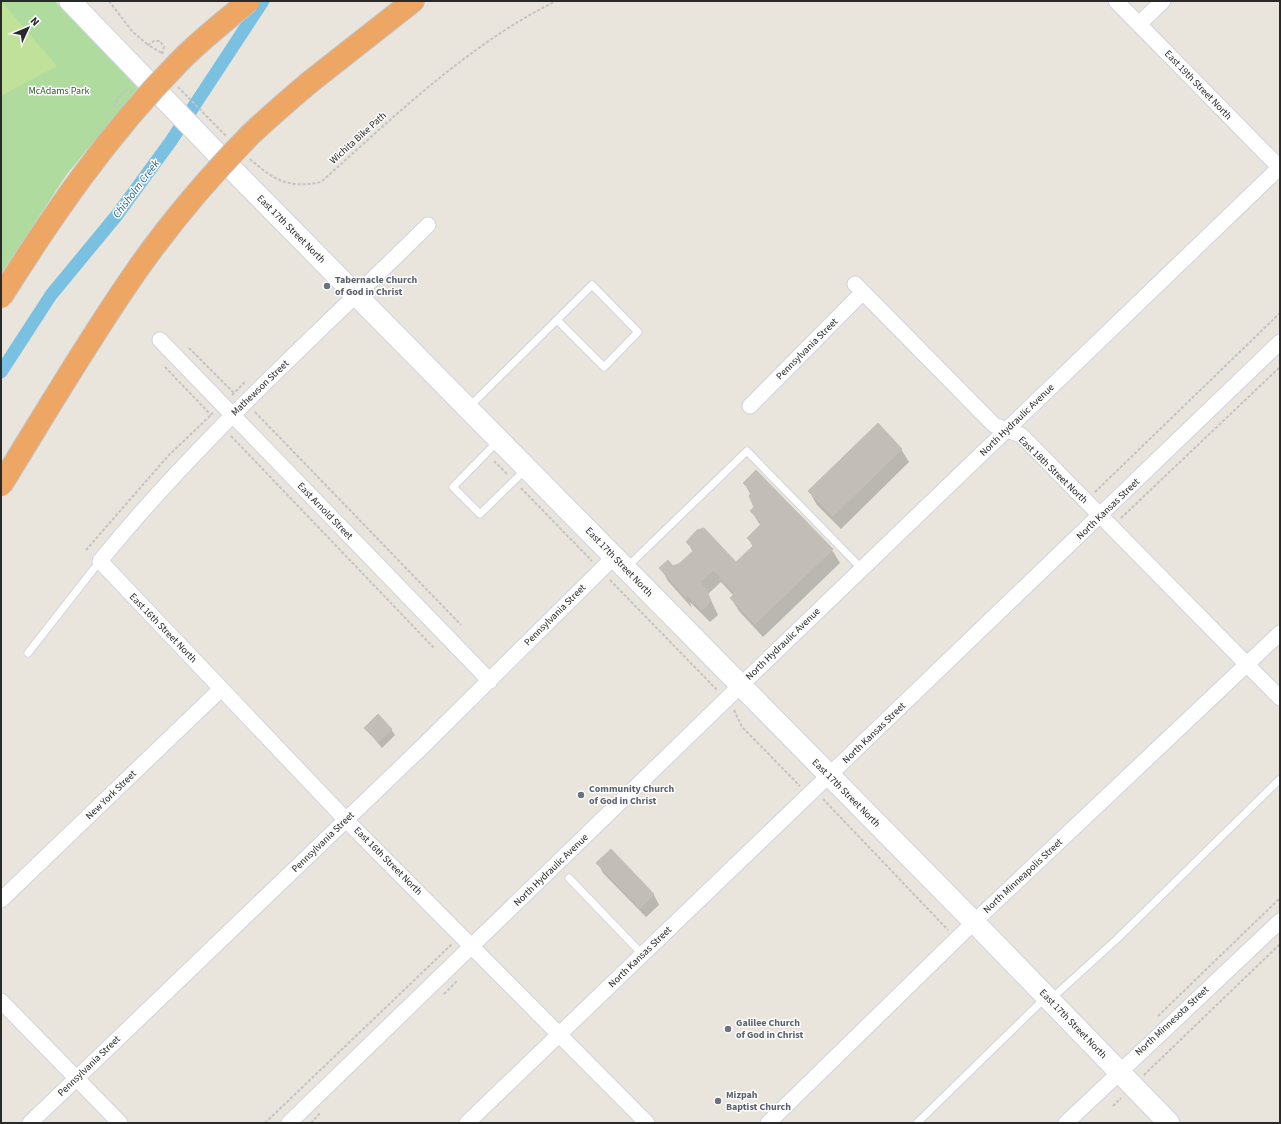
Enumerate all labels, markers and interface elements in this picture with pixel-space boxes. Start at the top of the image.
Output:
north arrow [8,8,48,48]
text: N [27,14,43,29]
street label: East 19th Street North [1161,47,1235,123]
park label: McAdams Park [28,84,90,98]
street label: Wichita Bike Path [327,109,389,167]
water label: Chisholm Creek [109,156,163,221]
street label: East 17th Street North [254,192,328,266]
place label: Tabernacle Church of God in Christ [335,273,418,299]
marker: Tabernacle Church of God in Christ [322,281,332,291]
street label: Pennsylvania Street [773,315,841,383]
street label: Mathewson Street [228,356,292,419]
street label: North Hydraulic Avenue [977,381,1057,459]
street label: East 18th Street North [1015,433,1091,507]
street label: North Kansas Street [1073,475,1143,543]
street label: East Arnold Street [294,479,356,543]
street label: East 17th Street North [582,524,656,600]
street label: Pennsylvania Street [521,581,589,649]
street label: East 16th Street North [126,590,200,666]
street label: North Hydraulic Avenue [743,605,823,683]
street label: North Kansas Street [839,699,909,767]
street label: East 17th Street North [809,756,883,830]
street label: New York Street [82,767,140,823]
place label: Community Church of God in Christ [589,782,674,808]
marker: Community Church of God in Christ [576,790,586,800]
street label: Pennsylvania Street [289,808,358,876]
street label: East 16th Street North [351,824,425,898]
street label: North Hydraulic Avenue [511,831,591,909]
street label: North Minneapolis Street [980,835,1066,917]
street label: North Kansas Street [605,923,675,991]
street label: North Minnesota Street [1132,983,1213,1059]
street label: East 17th Street North [1036,986,1110,1062]
place label: Galilee Church of God in Christ [736,1016,804,1042]
marker: Galilee Church of God in Christ [723,1024,733,1034]
street label: Pennsylvania Street [55,1032,124,1100]
place label: Mizpah Baptist Church [726,1088,791,1114]
marker: Mizpah Baptist Church [713,1096,723,1106]

